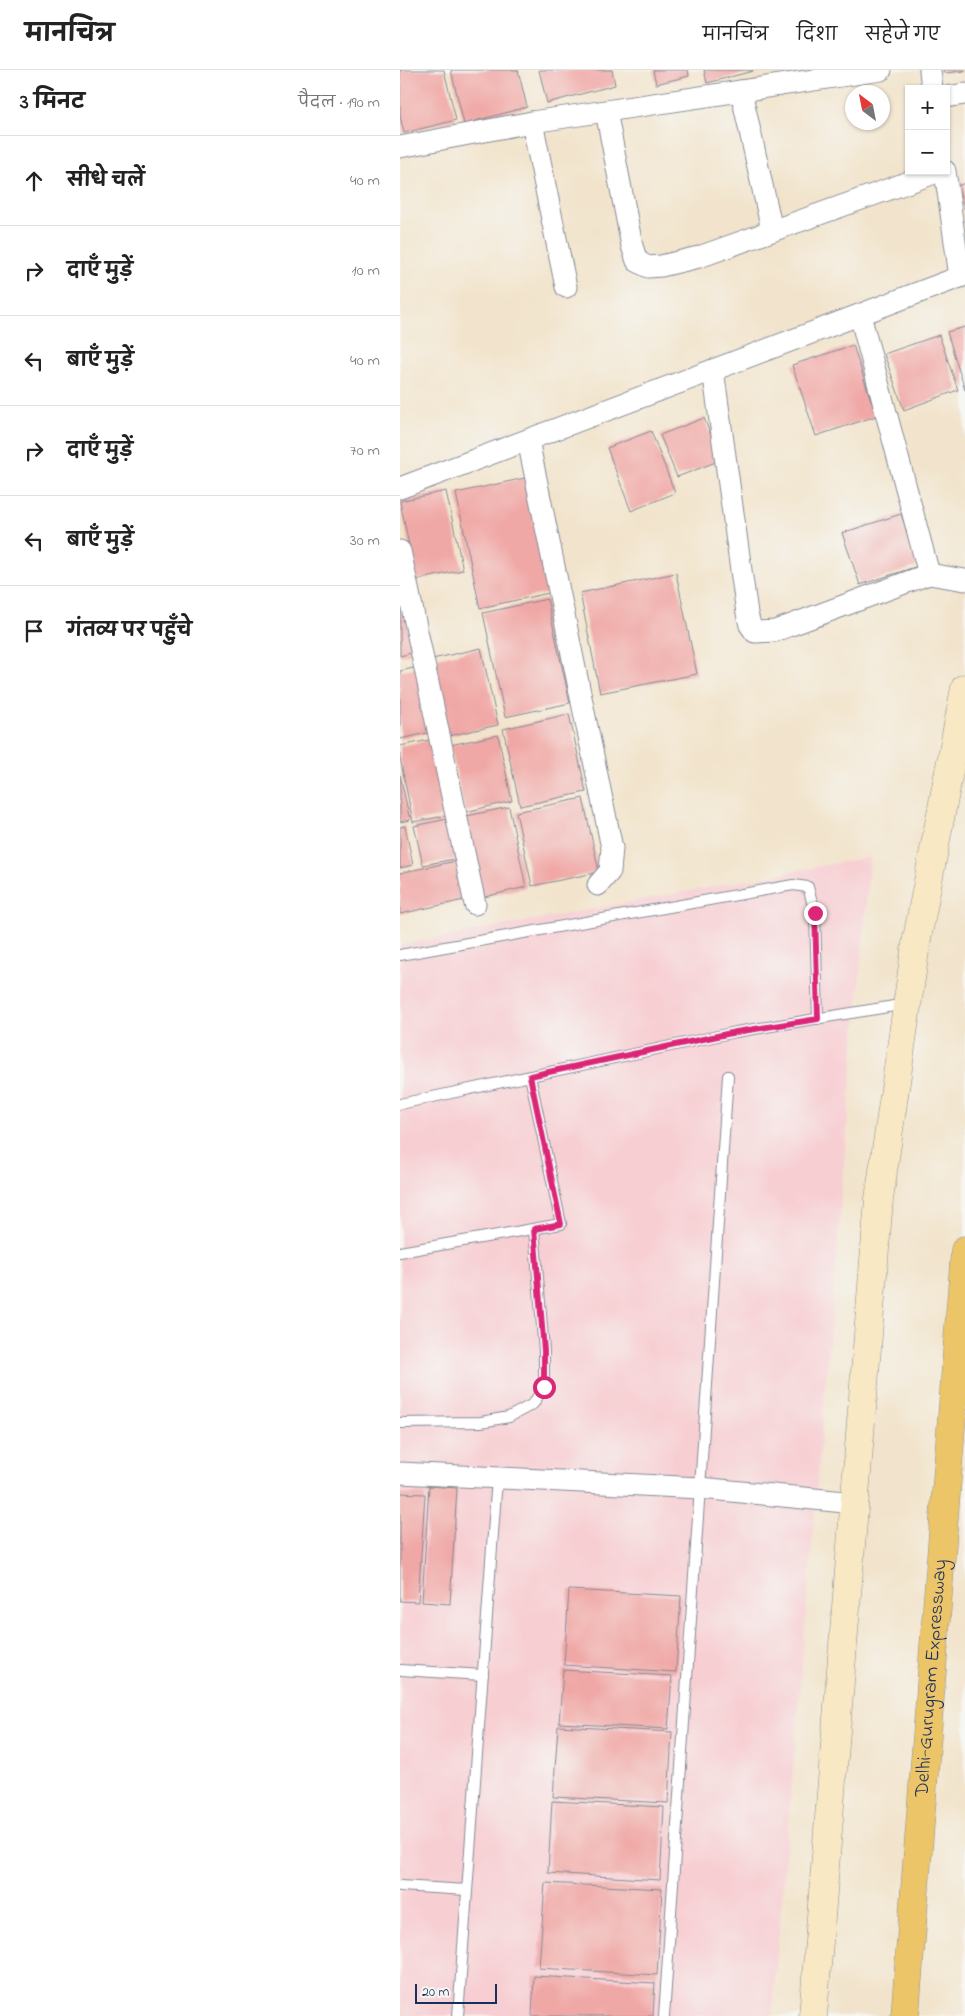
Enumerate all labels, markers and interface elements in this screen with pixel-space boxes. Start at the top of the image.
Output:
text: मानचित्र [25,18,114,53]
text: मानचित्र [702,23,769,49]
text: दिशा [797,23,837,49]
text: सहेजे गए [865,23,940,49]
north arrow [845,85,890,130]
map controls [905,85,950,175]
button: + [905,85,950,130]
text: 3 मिनट [20,88,85,118]
text: पैदल · 190 m [298,91,380,115]
button: − [905,130,950,175]
icon: ahead [20,167,48,195]
text: सीधे चलें [67,168,145,195]
text: 40 m [350,169,380,193]
icon: right [20,257,48,285]
text: दाएँ मुड़ें [67,258,133,285]
text: 10 m [352,259,380,283]
icon: left [20,347,48,375]
text: बाएँ मुड़ें [67,348,134,375]
text: 40 m [350,349,380,373]
icon: right [20,437,48,465]
text: दाएँ मुड़ें [67,438,133,465]
text: 70 m [350,439,380,463]
icon: left [20,527,48,555]
text: बाएँ मुड़ें [67,528,134,555]
text: 30 m [350,529,380,553]
icon: arrive [20,617,48,645]
text: गंतव्य पर पहुँचे [67,618,192,645]
route end [804,902,827,925]
route start [533,1376,556,1399]
street label: Delhi-Gurugram Expressway [908,1558,955,1799]
scale bar [415,1981,498,2004]
text: 20 m [422,1982,449,2003]

